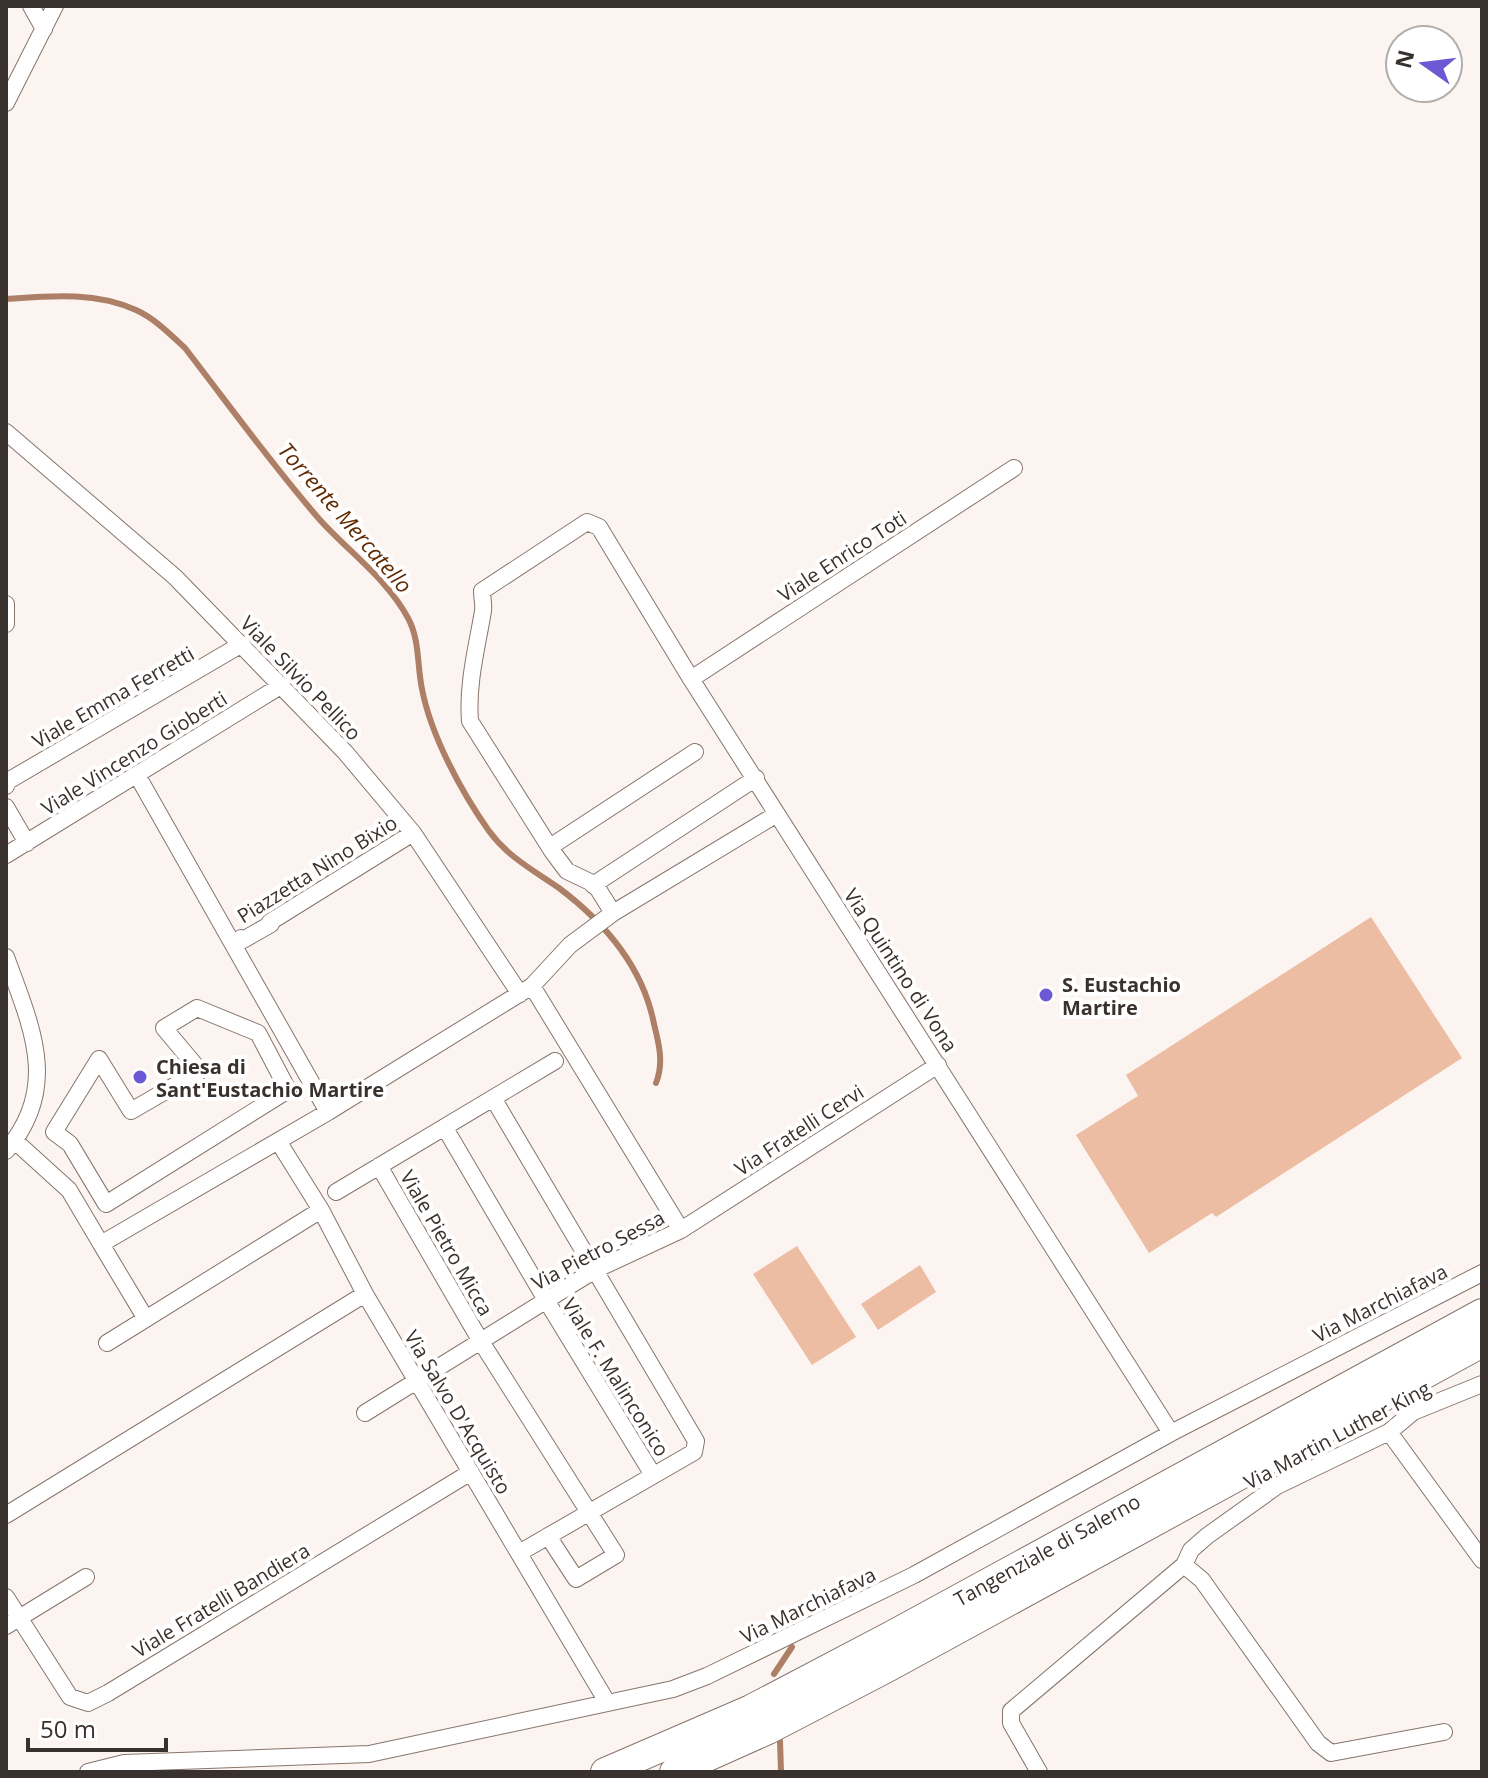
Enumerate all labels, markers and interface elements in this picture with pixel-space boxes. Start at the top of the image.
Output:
north arrow [1384,24,1464,104]
text: N [1387,47,1420,71]
water label: Torrente Mercatello [272,435,420,599]
street label: Viale Enrico Toti [773,504,911,608]
street label: Viale Silvio Pellico [235,610,367,746]
street label: Viale Emma Ferretti [27,640,199,754]
street label: Viale Vincenzo Gioberti [36,685,232,821]
street label: Piazzetta Nino Bixio [232,809,402,929]
street label: Via Quintino di Vona [838,883,964,1057]
place label: S. Eustachio Martire [1062,971,1181,1021]
marker: S. Eustachio Martire [1037,986,1055,1004]
place label: Chiesa di Sant'Eustachio Martire [156,1053,384,1103]
marker: Chiesa di Sant'Eustachio Martire [131,1068,149,1086]
street label: Via Fratelli Cervi [729,1078,869,1182]
street label: Viale Pietro Micca [394,1165,500,1321]
street label: Via Pietro Sessa [527,1204,669,1296]
street label: Via Marchiafava [1308,1257,1452,1349]
street label: Viale F. Malinconico [556,1293,676,1461]
street label: Via Salvo D'Acquisto [398,1325,518,1499]
street label: Via Martin Luther King [1239,1374,1435,1496]
street label: Tangenziale di Salerno [949,1488,1145,1612]
street label: Viale Fratelli Bandiera [127,1536,315,1664]
street label: Via Marchiafava [736,1561,880,1649]
scale bar [28,1702,166,1752]
text: 50 m [40,1712,96,1745]

